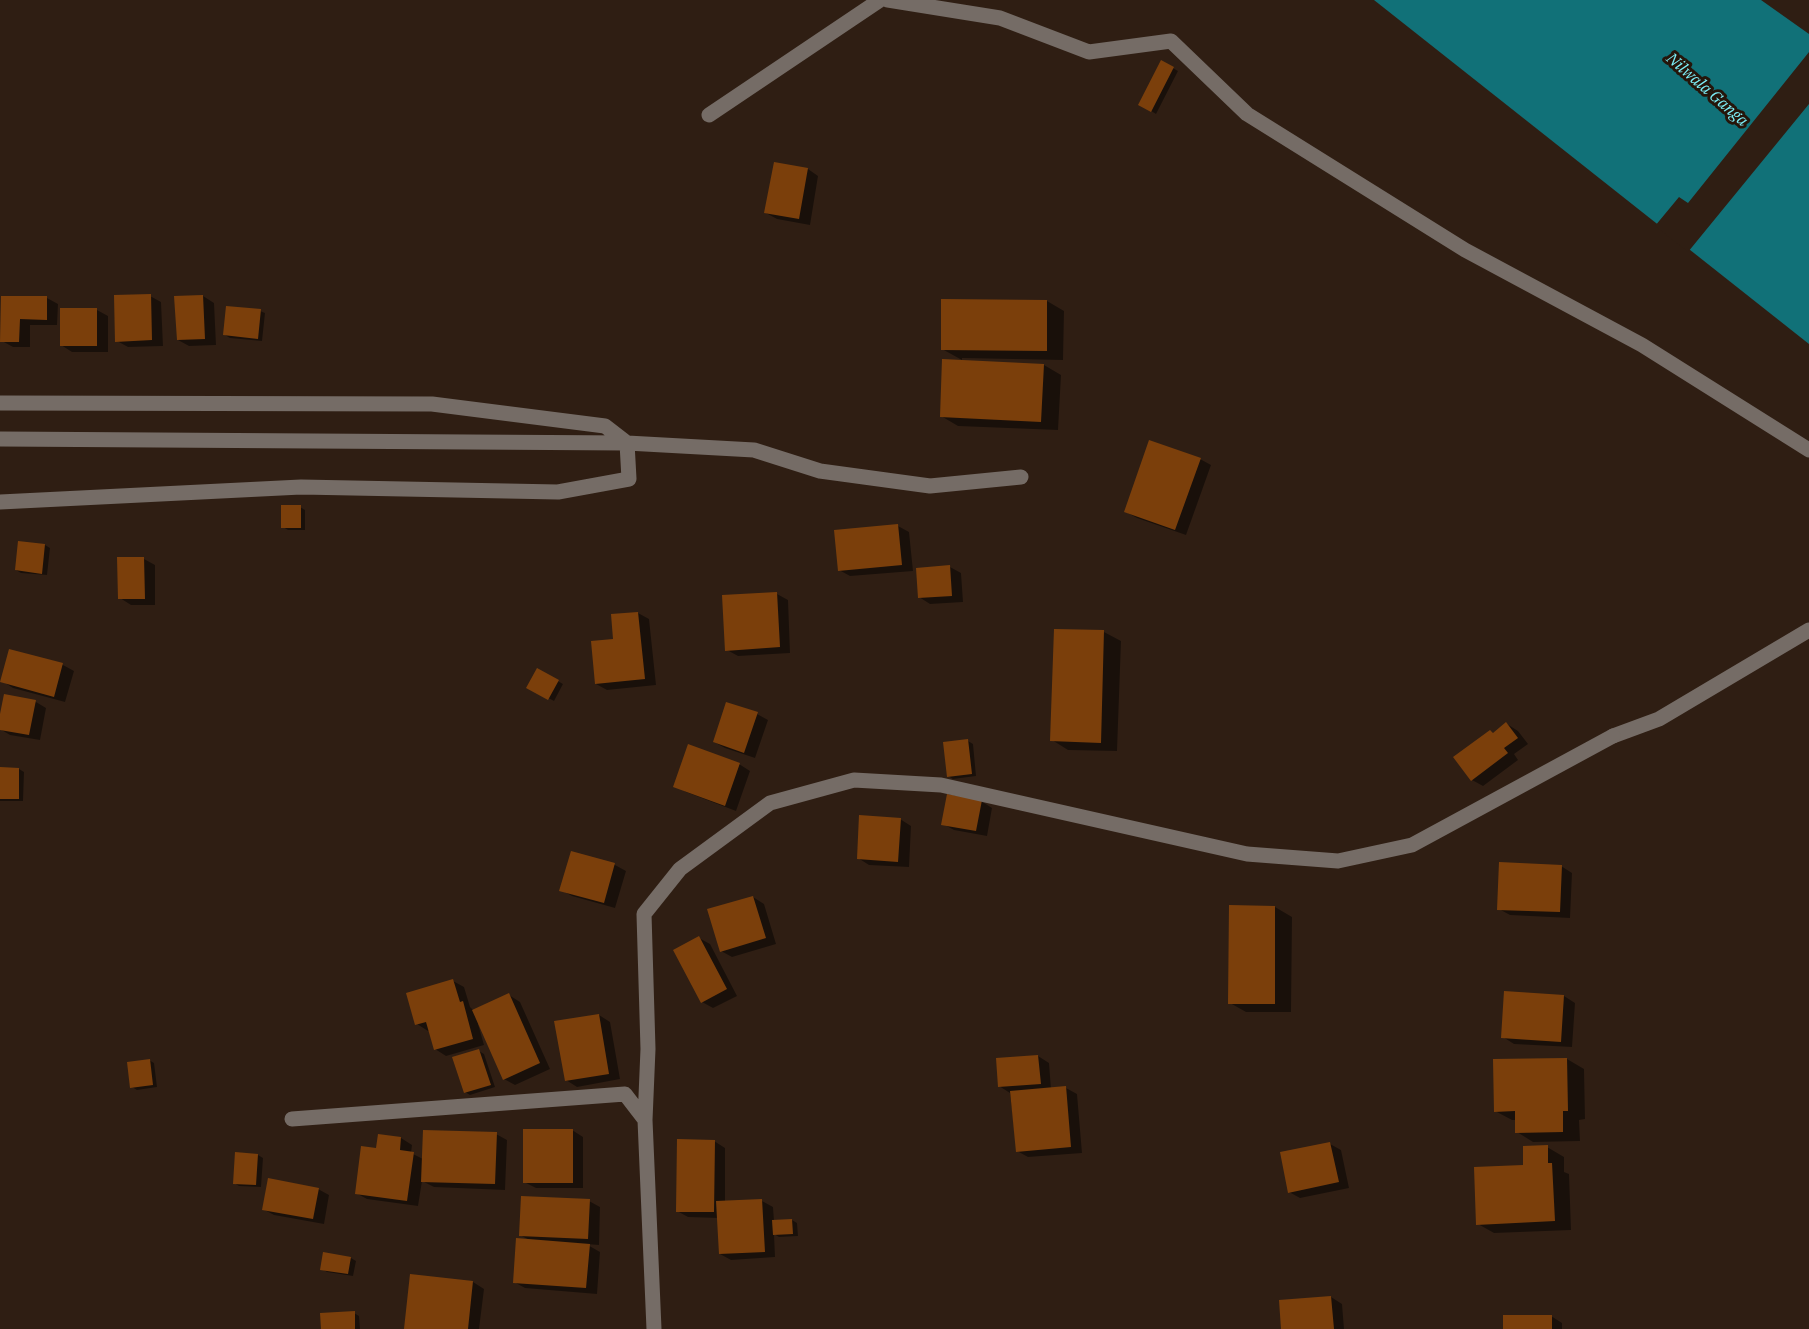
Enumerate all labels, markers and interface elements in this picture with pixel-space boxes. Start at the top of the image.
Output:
water label: Nilwala Ganga [1662,49,1752,131]

